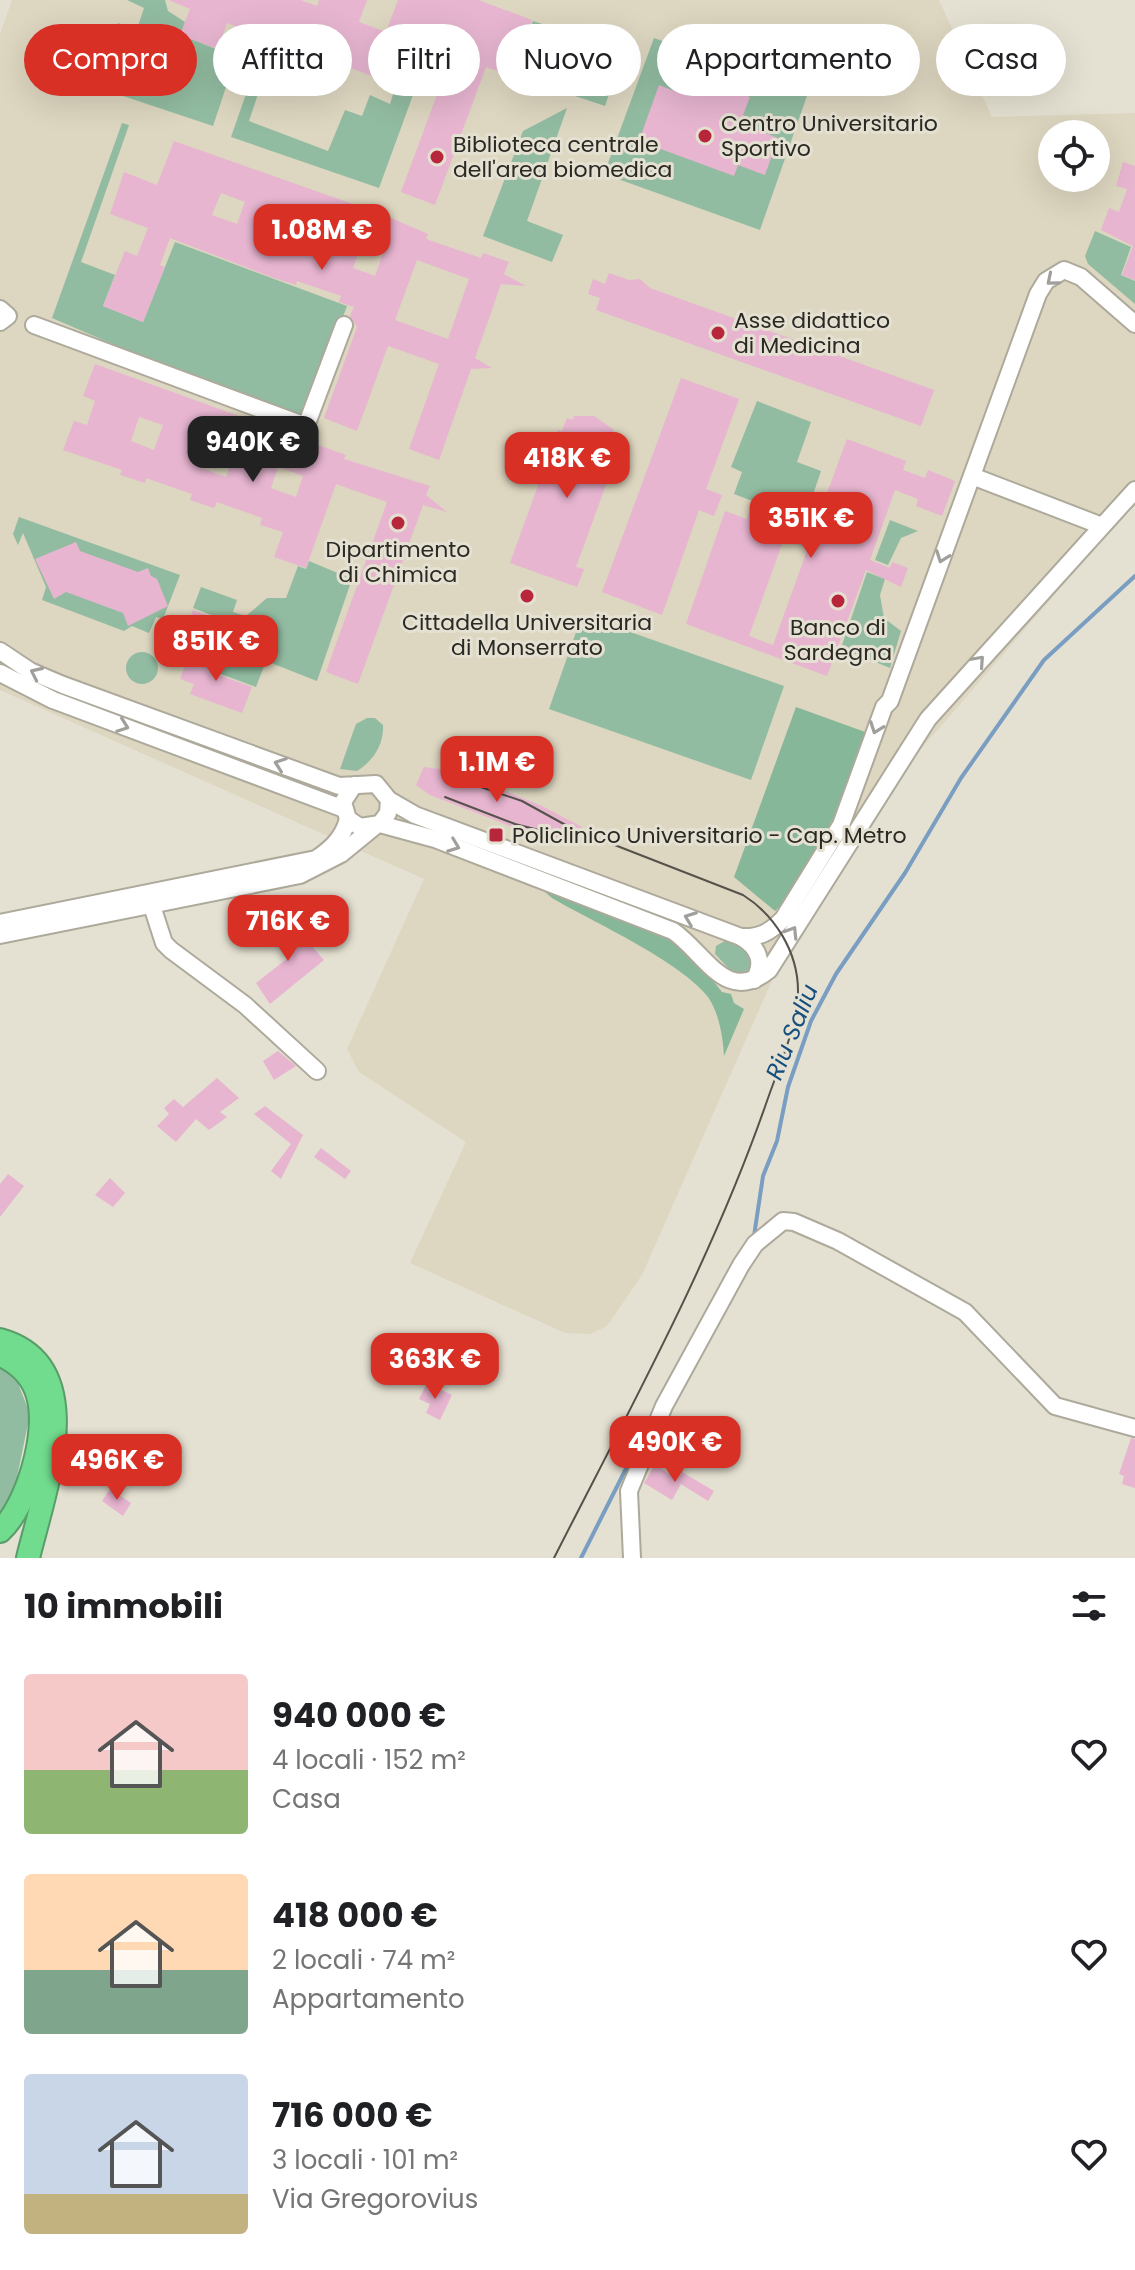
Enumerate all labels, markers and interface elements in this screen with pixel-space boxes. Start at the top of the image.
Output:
chip: Compra [24,24,197,96]
chip: Affitta [213,24,352,96]
chip: Filtri [368,24,480,96]
chip: Nuovo [496,24,641,96]
chip: Appartamento [657,24,920,96]
chip: Casa [936,24,1066,96]
place label: Centro Universitario Sportivo [721,108,938,164]
map controls [1038,120,1110,192]
button: locate [1038,120,1110,192]
marker: Centro Universitario Sportivo [696,127,714,145]
place label: Biblioteca centrale dell'area biomedica [453,129,672,185]
marker: Biblioteca centrale dell'area biomedica [428,148,446,166]
pin: 1.08M € [248,204,396,272]
text: 1.08M € [272,212,372,248]
one-way arrow [1046,270,1061,285]
place label: Asse didattico di Medicina [734,305,890,361]
marker: Asse didattico di Medicina [709,324,727,342]
pin: 940K € [188,416,318,484]
text: 940K € [206,424,300,460]
pin: 418K € [502,432,632,500]
text: 418K € [523,440,611,476]
pin: 351K € [746,492,876,560]
text: 351K € [768,500,854,536]
marker: Dipartimento di Chimica [389,514,407,532]
place label: Dipartimento di Chimica [326,534,470,590]
one-way arrow [935,549,952,563]
marker: Cittadella Universitaria di Monserrato [518,587,536,605]
marker: Banco di Sardegna [829,592,847,610]
place label: Cittadella Universitaria di Monserrato [402,607,652,663]
place label: Banco di Sardegna [784,612,892,668]
pin: 851K € [151,615,281,683]
text: 851K € [172,623,260,659]
one-way arrow [970,655,984,670]
one-way arrow [30,667,44,683]
one-way arrow [115,716,129,733]
one-way arrow [869,720,886,734]
pin: 1.1M € [432,736,562,804]
text: 1.1M € [459,744,535,780]
one-way arrow [273,757,287,774]
place label: Policlinico Universitario - Cap. Metro [512,820,907,851]
marker: Policlinico Universitario - Cap. Metro [487,826,505,844]
one-way arrow [446,836,460,853]
pin: 716K € [223,895,353,963]
text: 716K € [246,903,330,939]
one-way arrow [684,911,698,928]
one-way arrow [783,926,798,941]
water label: Riu Saliu [757,979,826,1085]
pin: 363K € [370,1333,500,1401]
text: 363K € [389,1341,481,1377]
pin: 490K € [610,1416,740,1484]
text: 490K € [628,1424,722,1460]
pin: 496K € [52,1434,182,1502]
text: 496K € [70,1442,164,1478]
text: 10 immobili [24,1582,223,1630]
icon: filters [1067,1584,1111,1628]
text: 940 000 € [272,1691,446,1739]
icon: home [88,1706,184,1802]
icon: heart [1067,1732,1111,1776]
text: 4 locali · 152 m² [272,1742,466,1778]
text: Casa [272,1781,341,1817]
text: 418 000 € [272,1891,438,1939]
icon: home [88,1906,184,2002]
icon: heart [1067,1932,1111,1976]
text: 2 locali · 74 m² [272,1942,455,1978]
text: Appartamento [272,1981,465,2017]
text: 716 000 € [272,2091,433,2139]
icon: home [88,2106,184,2202]
icon: heart [1067,2132,1111,2176]
text: 3 locali · 101 m² [272,2142,458,2178]
text: Via Gregorovius [272,2181,478,2217]

